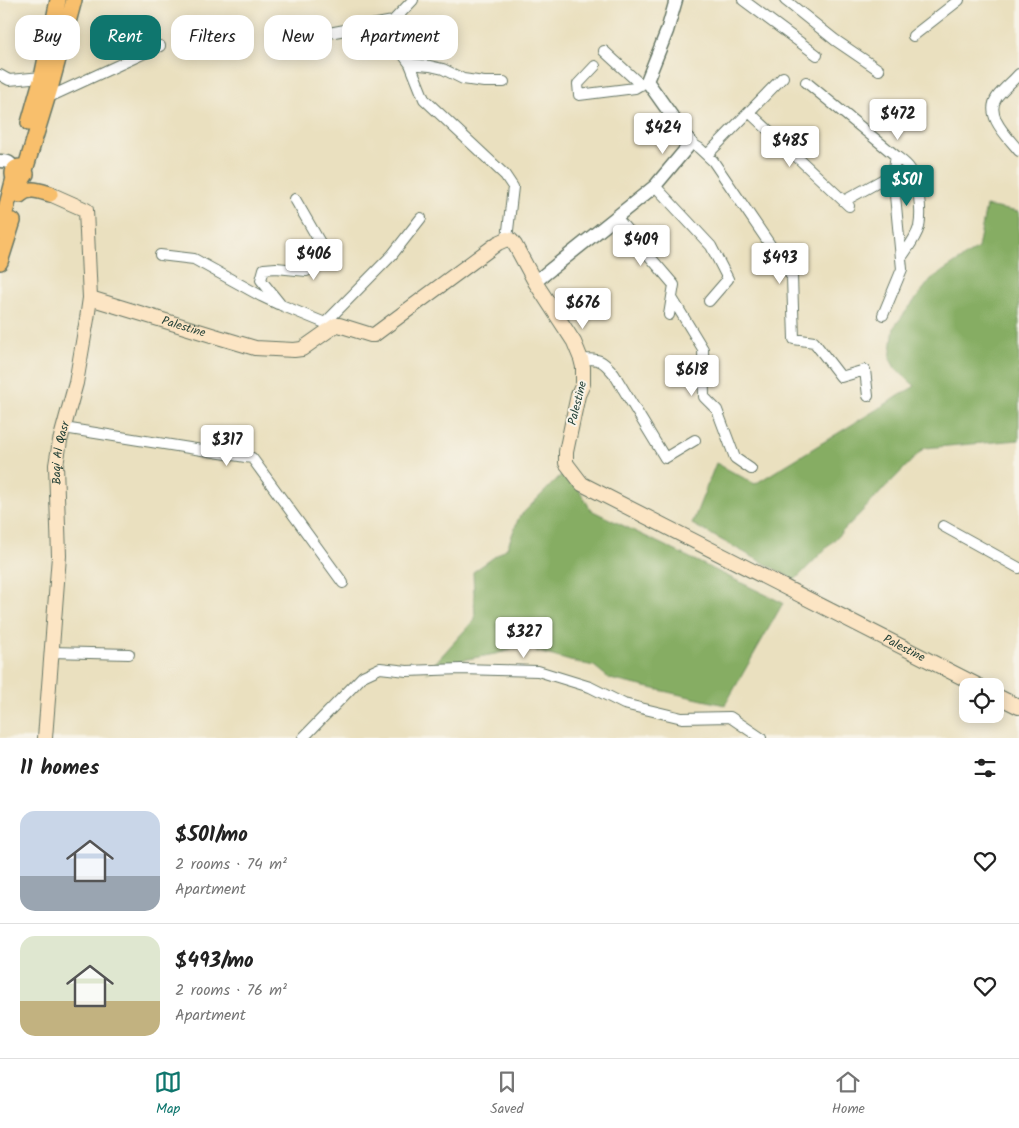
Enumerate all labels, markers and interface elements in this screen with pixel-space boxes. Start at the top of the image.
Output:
chip: Buy [15,15,80,60]
chip: Rent [90,15,161,60]
chip: Filters [171,15,254,60]
chip: New [264,15,332,60]
chip: Apartment [342,15,458,60]
pin: $472 [868,98,928,141]
text: $472 [880,102,916,127]
pin: $424 [633,112,693,155]
text: $424 [645,116,681,141]
pin: $485 [760,126,820,168]
text: $485 [772,129,808,154]
pin: $501 [877,164,937,207]
text: $501 [892,168,922,193]
pin: $409 [611,224,671,267]
text: $409 [624,228,658,253]
pin: $406 [284,238,344,281]
text: $406 [296,242,332,267]
pin: $493 [750,242,810,285]
text: $493 [762,246,798,271]
pin: $676 [553,288,613,330]
text: $676 [566,291,600,316]
street label: Palestine [159,311,208,343]
pin: $618 [662,354,722,397]
text: $618 [676,358,708,383]
street label: Palestine [563,378,592,427]
street label: Baqi Al Qasr [47,418,75,485]
pin: $317 [197,424,257,467]
text: $317 [212,428,242,453]
pin: $327 [494,616,554,659]
text: $327 [506,620,542,645]
street label: Palestine [880,630,929,667]
map controls [959,678,1004,723]
button: locate [959,678,1004,723]
text: 11 homes [20,752,99,785]
icon: filters [971,754,999,782]
text: $501/mo [175,819,248,852]
icon: home [60,831,120,891]
icon: heart [971,847,999,875]
text: 2 rooms · 74 m² [175,852,287,877]
text: Apartment [175,877,246,902]
text: $493/mo [175,945,254,978]
icon: home [60,956,120,1016]
icon: heart [971,972,999,1000]
text: 2 rooms · 76 m² [175,978,287,1003]
text: Apartment [175,1003,246,1028]
tab: Map [154,1068,182,1120]
tab: Saved [490,1068,524,1120]
tab: Home [832,1068,865,1120]

